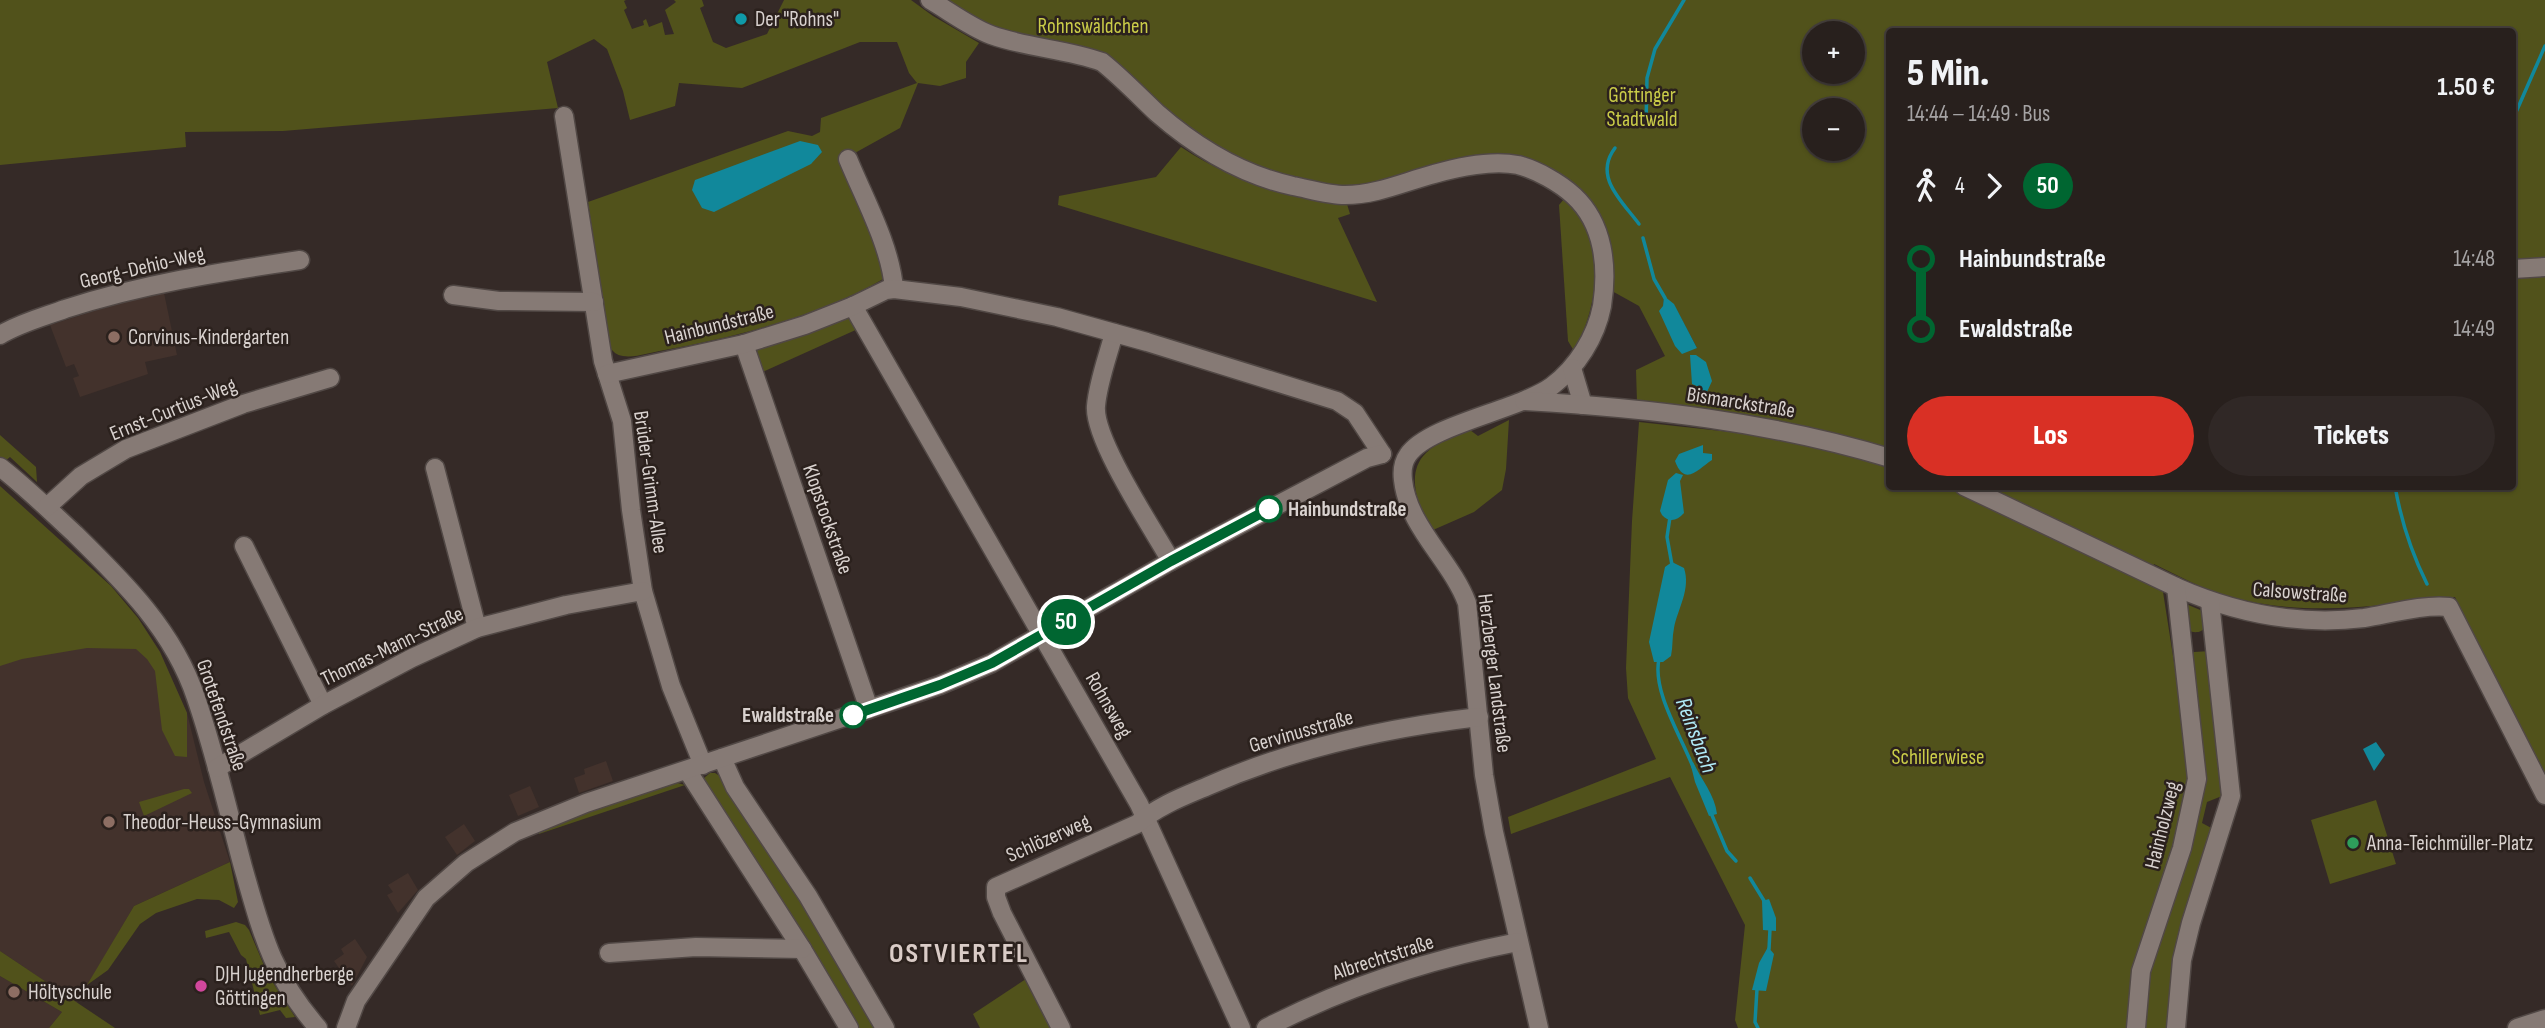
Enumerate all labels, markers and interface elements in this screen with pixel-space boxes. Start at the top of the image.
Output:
place label: Der "Rohns" [755,7,839,32]
marker: Der "Rohns" [733,11,749,27]
park label: Rohnswäldchen [1038,14,1148,39]
map controls [1802,21,1865,161]
button: + [1802,21,1865,84]
text: 5 Min. [1907,51,1989,96]
text: 1.50 € [2437,72,2495,103]
park label: Göttinger Stadtwald [1607,83,1677,132]
button: − [1802,98,1865,161]
text: 14:44 – 14:49 · Bus [1907,100,2050,128]
icon: walk [1907,167,1945,205]
icon: forward [1975,167,2013,205]
text: 50 [2037,171,2059,200]
text: 4 [1955,172,1965,200]
street label: Georg-Dehio-Weg [77,241,207,294]
text: Hainbundstraße [1959,244,2106,275]
text: 14:48 [2453,245,2495,273]
street label: Hainbundstraße [662,299,776,350]
text: Ewaldstraße [1959,314,2073,345]
text: 14:49 [2453,315,2495,343]
place label: Corvinus-Kindergarten [128,325,289,350]
marker: Corvinus-Kindergarten [106,329,122,345]
street label: Ernst-Curtius-Weg [106,373,240,446]
street label: Bismarckstraße [1685,382,1797,423]
button: Los [1907,396,2194,476]
button: Tickets [2208,396,2495,476]
street label: Brüder-Grimm-Allee [628,409,673,555]
street label: Klopstockstraße [797,461,858,577]
marker: Hainbundstraße [1256,496,1282,522]
place label: Hainbundstraße [1288,497,1407,522]
street label: Calsowstraße [2252,577,2348,608]
street label: Herzberger Landstraße [1472,592,1517,754]
line badge: 50 [1034,599,1098,645]
street label: Thomas-Mann-Straße [317,601,468,692]
text: 50 [1055,607,1077,636]
street label: Grotefendstraße [191,656,252,774]
street label: Rohnsweg [1080,668,1137,743]
water label: Reinsbach [1669,694,1723,777]
marker: Ewaldstraße [840,702,866,728]
place label: Ewaldstraße [742,703,834,728]
street label: Gervinusstraße [1246,705,1356,758]
park label: Schillerwiese [1892,745,1985,770]
street label: Hainholzweg [2140,779,2185,871]
street label: Schlözerweg [1002,809,1094,868]
place label: Theodor-Heuss-Gymnasium [123,810,322,835]
marker: Theodor-Heuss-Gymnasium [101,814,117,830]
place label: Anna-Teichmüller-Platz [2366,831,2534,856]
marker: Anna-Teichmüller-Platz [2345,835,2361,851]
street label: Albrechtstraße [1329,929,1437,986]
district label: OSTVIERTEL [889,937,1029,970]
place label: DJH Jugendherberge Göttingen [215,962,354,1011]
marker: DJH Jugendherberge Göttingen [193,978,209,994]
place label: Höltyschule [28,980,112,1005]
marker: Höltyschule [6,984,22,1000]

